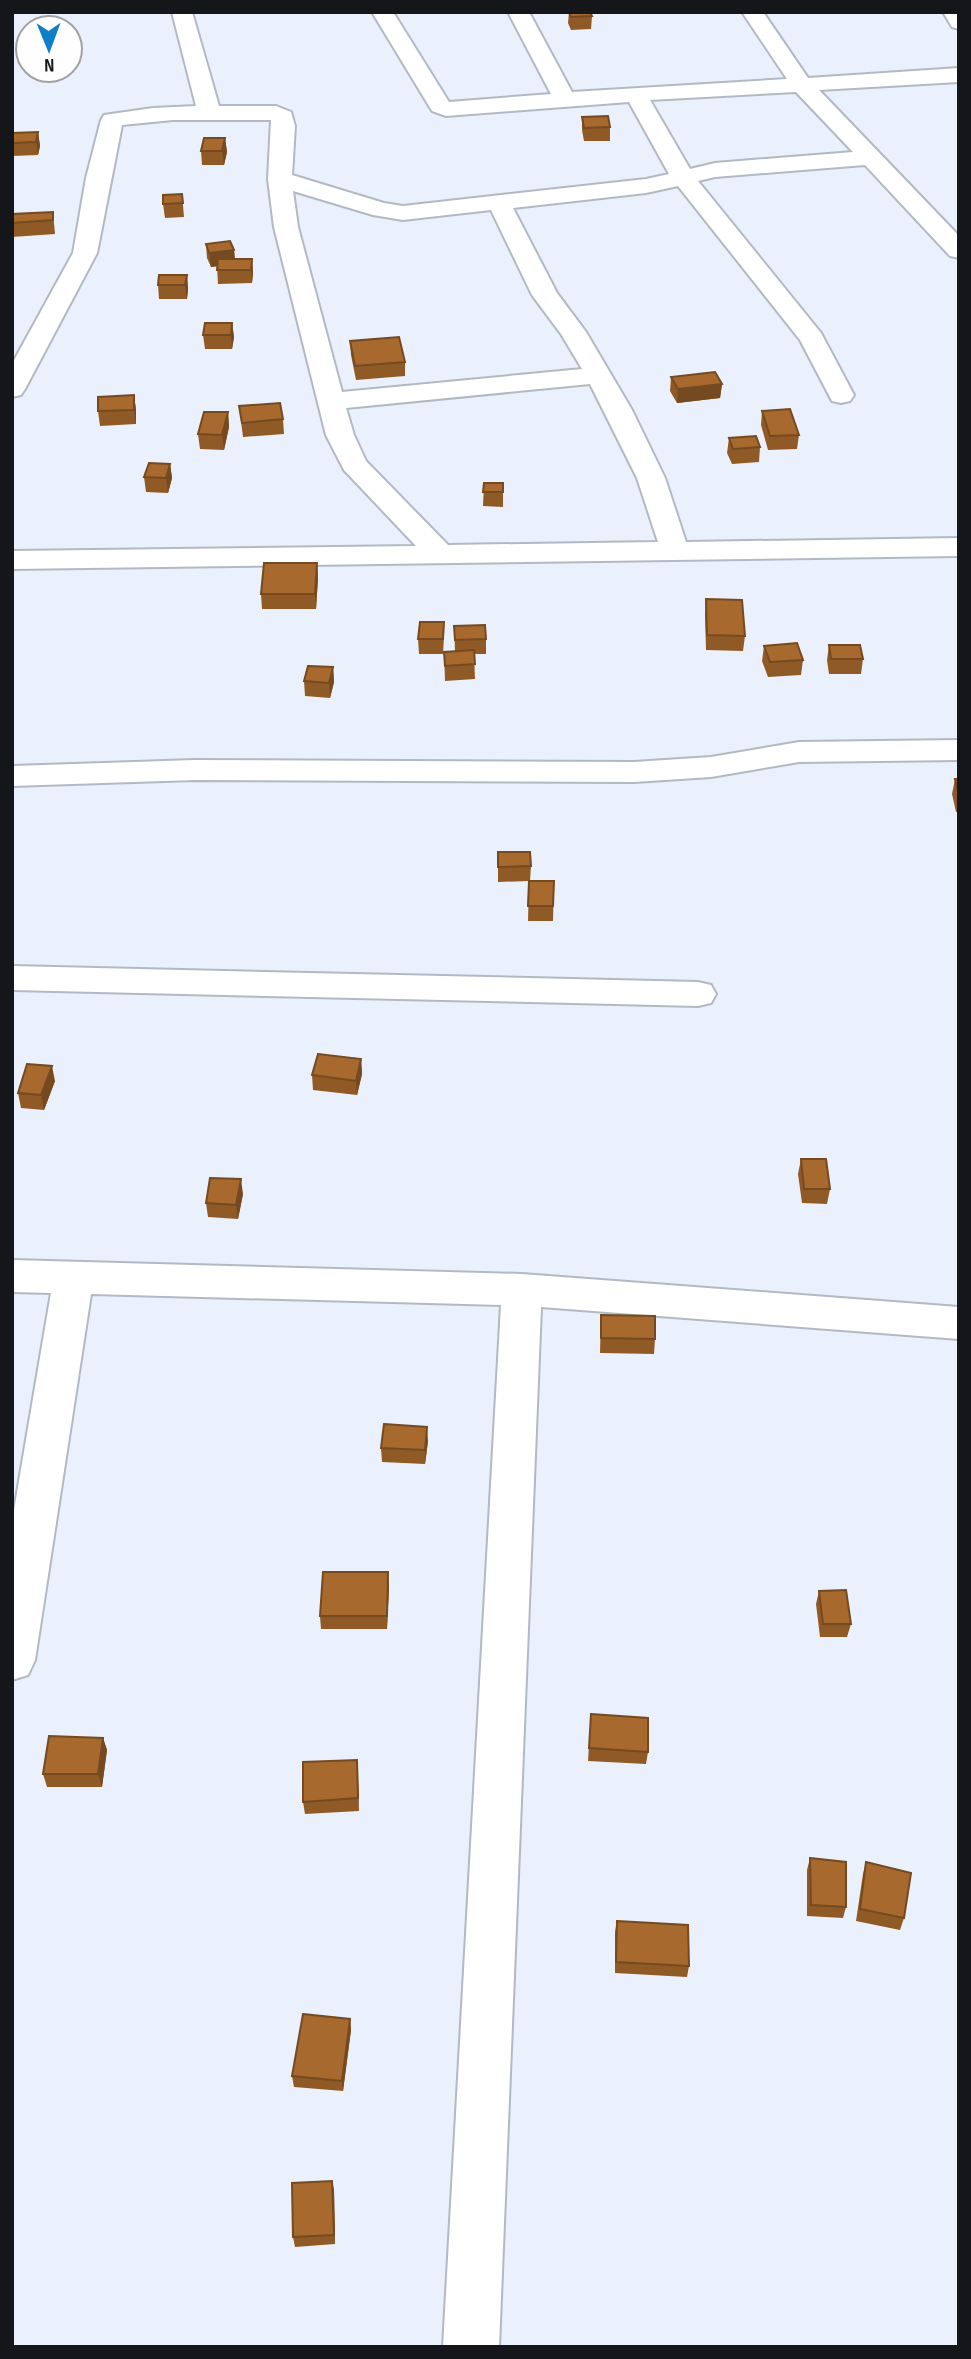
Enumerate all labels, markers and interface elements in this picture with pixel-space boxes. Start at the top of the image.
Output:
north arrow [14,14,84,84]
text: N [44,53,55,76]

